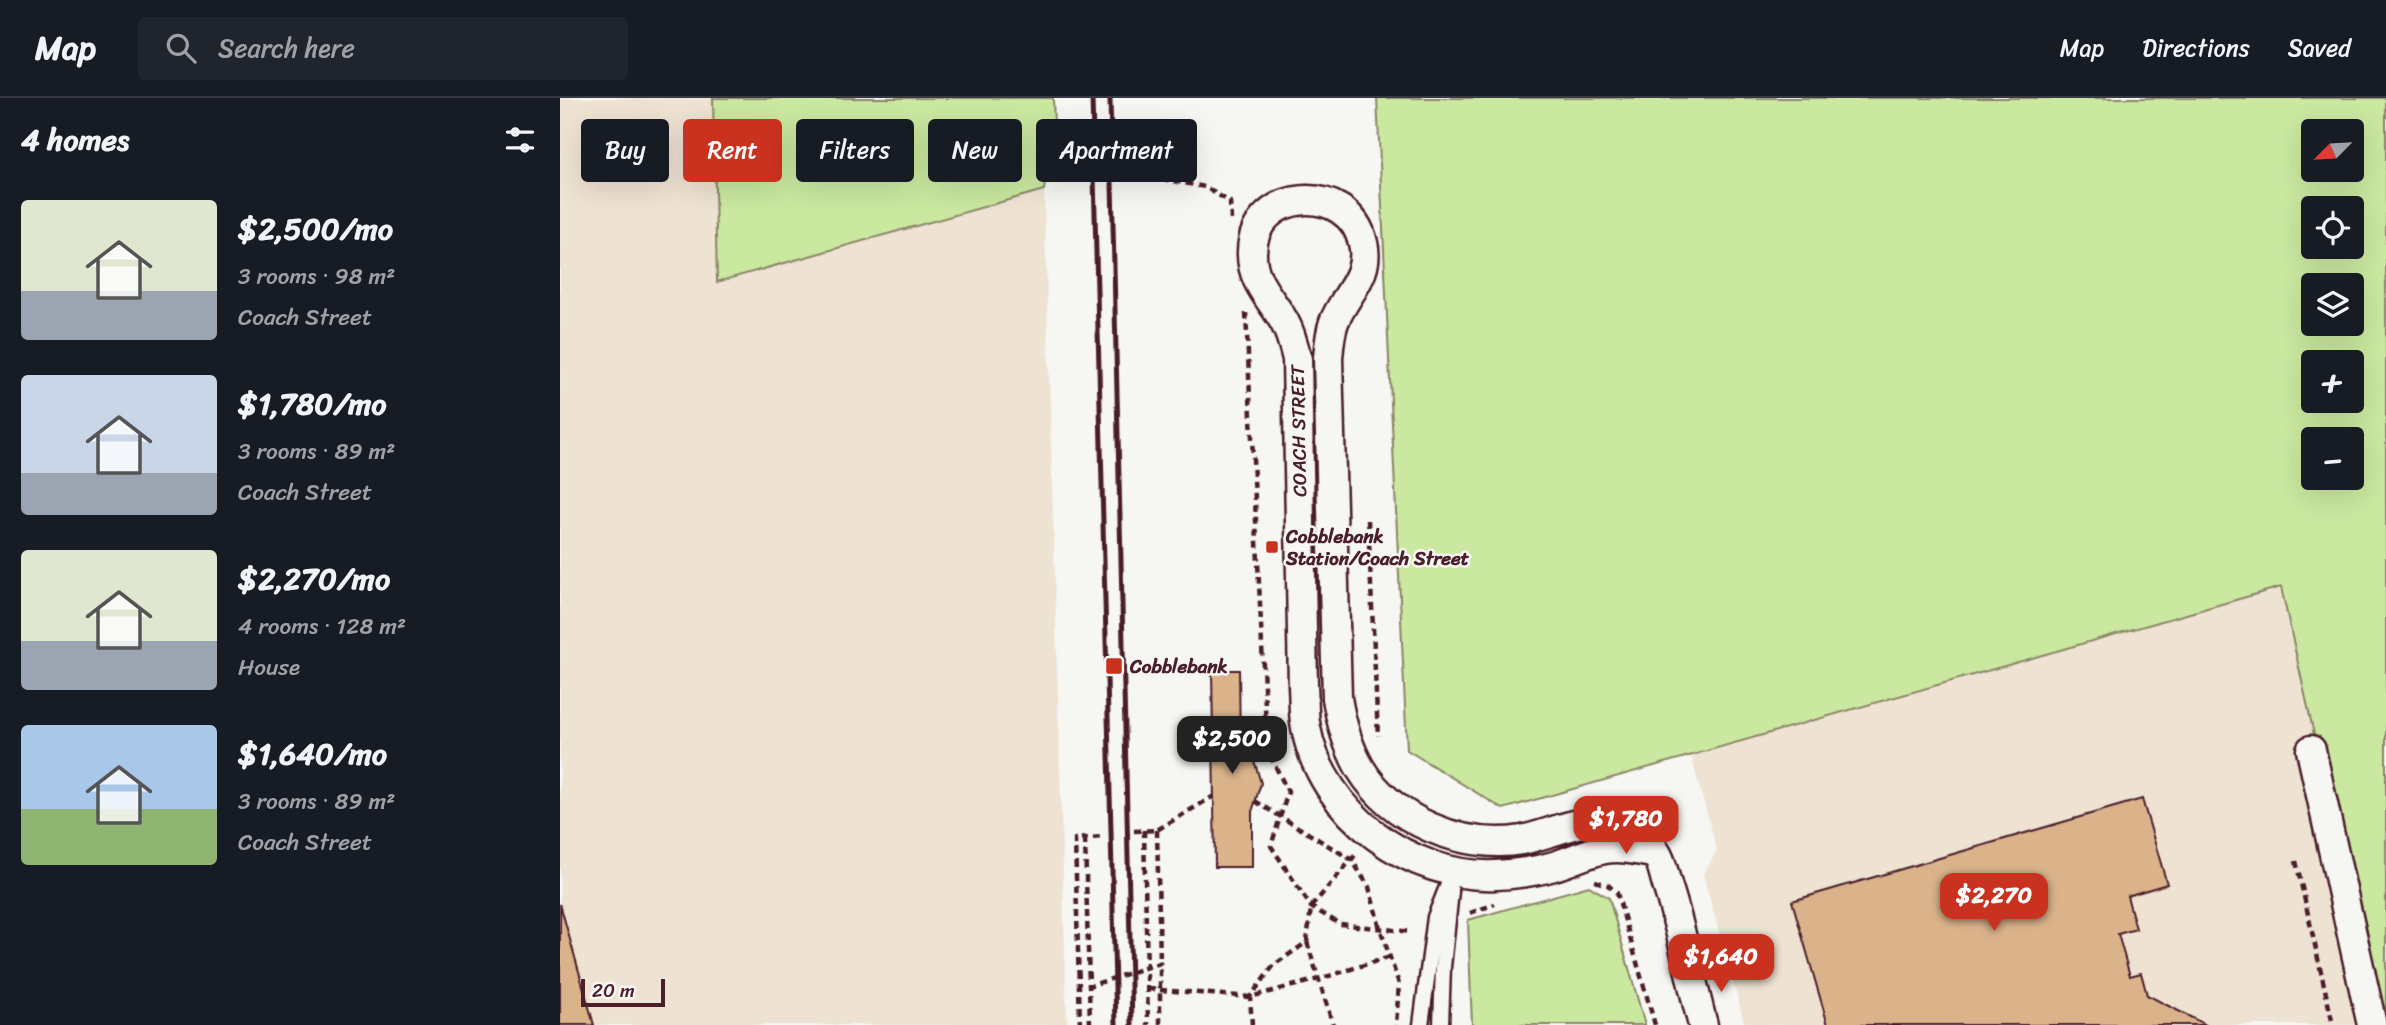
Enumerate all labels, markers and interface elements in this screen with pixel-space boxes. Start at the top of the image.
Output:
search box [138,17,628,80]
text: Map [35,19,96,77]
text: Search here [218,25,355,71]
text: Map [2060,27,2104,69]
text: Directions [2142,27,2250,69]
text: Saved [2288,27,2351,69]
icon: search [162,29,200,67]
text: 4 homes [21,113,129,167]
chip: Buy [581,119,669,182]
chip: Rent [683,119,782,182]
chip: Filters [796,119,914,182]
chip: New [928,119,1022,182]
chip: Apartment [1036,119,1197,182]
north arrow [2301,119,2364,182]
map controls [2301,119,2364,490]
icon: filters [501,121,539,159]
button: locate [2301,196,2364,259]
text: $2,500/mo [238,202,393,256]
icon: home [77,228,161,312]
text: 3 rooms · 98 m² [238,256,395,297]
button: layers [2301,273,2364,336]
text: Coach Street [238,297,372,338]
button: + [2301,350,2364,413]
street label: COACH STREET [1281,363,1316,497]
text: $1,780/mo [238,377,386,431]
icon: home [77,403,161,487]
button: − [2301,427,2364,490]
text: 3 rooms · 89 m² [238,431,395,472]
text: Coach Street [238,472,372,513]
place label: Cobblebank Station/Coach Street [1285,520,1470,575]
marker: Cobblebank Station/Coach Street [1264,539,1280,555]
text: $2,270/mo [238,552,390,606]
icon: home [77,578,161,662]
text: 4 rooms · 128 m² [238,606,406,647]
text: House [238,647,300,688]
place label: Cobblebank [1129,650,1228,683]
marker: Cobblebank [1104,656,1124,676]
pin: $2,500 [1175,716,1289,776]
text: $2,500 [1193,718,1271,759]
text: $1,640/mo [238,727,387,781]
icon: home [77,753,161,837]
text: 3 rooms · 89 m² [238,781,395,822]
pin: $1,780 [1569,796,1683,856]
text: $1,780 [1589,798,1663,839]
text: Coach Street [238,822,372,863]
pin: $2,270 [1937,874,2051,933]
text: $2,270 [1956,875,2032,916]
pin: $1,640 [1664,934,1778,994]
text: $1,640 [1684,936,1758,977]
text: 20 m [592,974,635,1007]
scale bar [581,976,665,1008]

